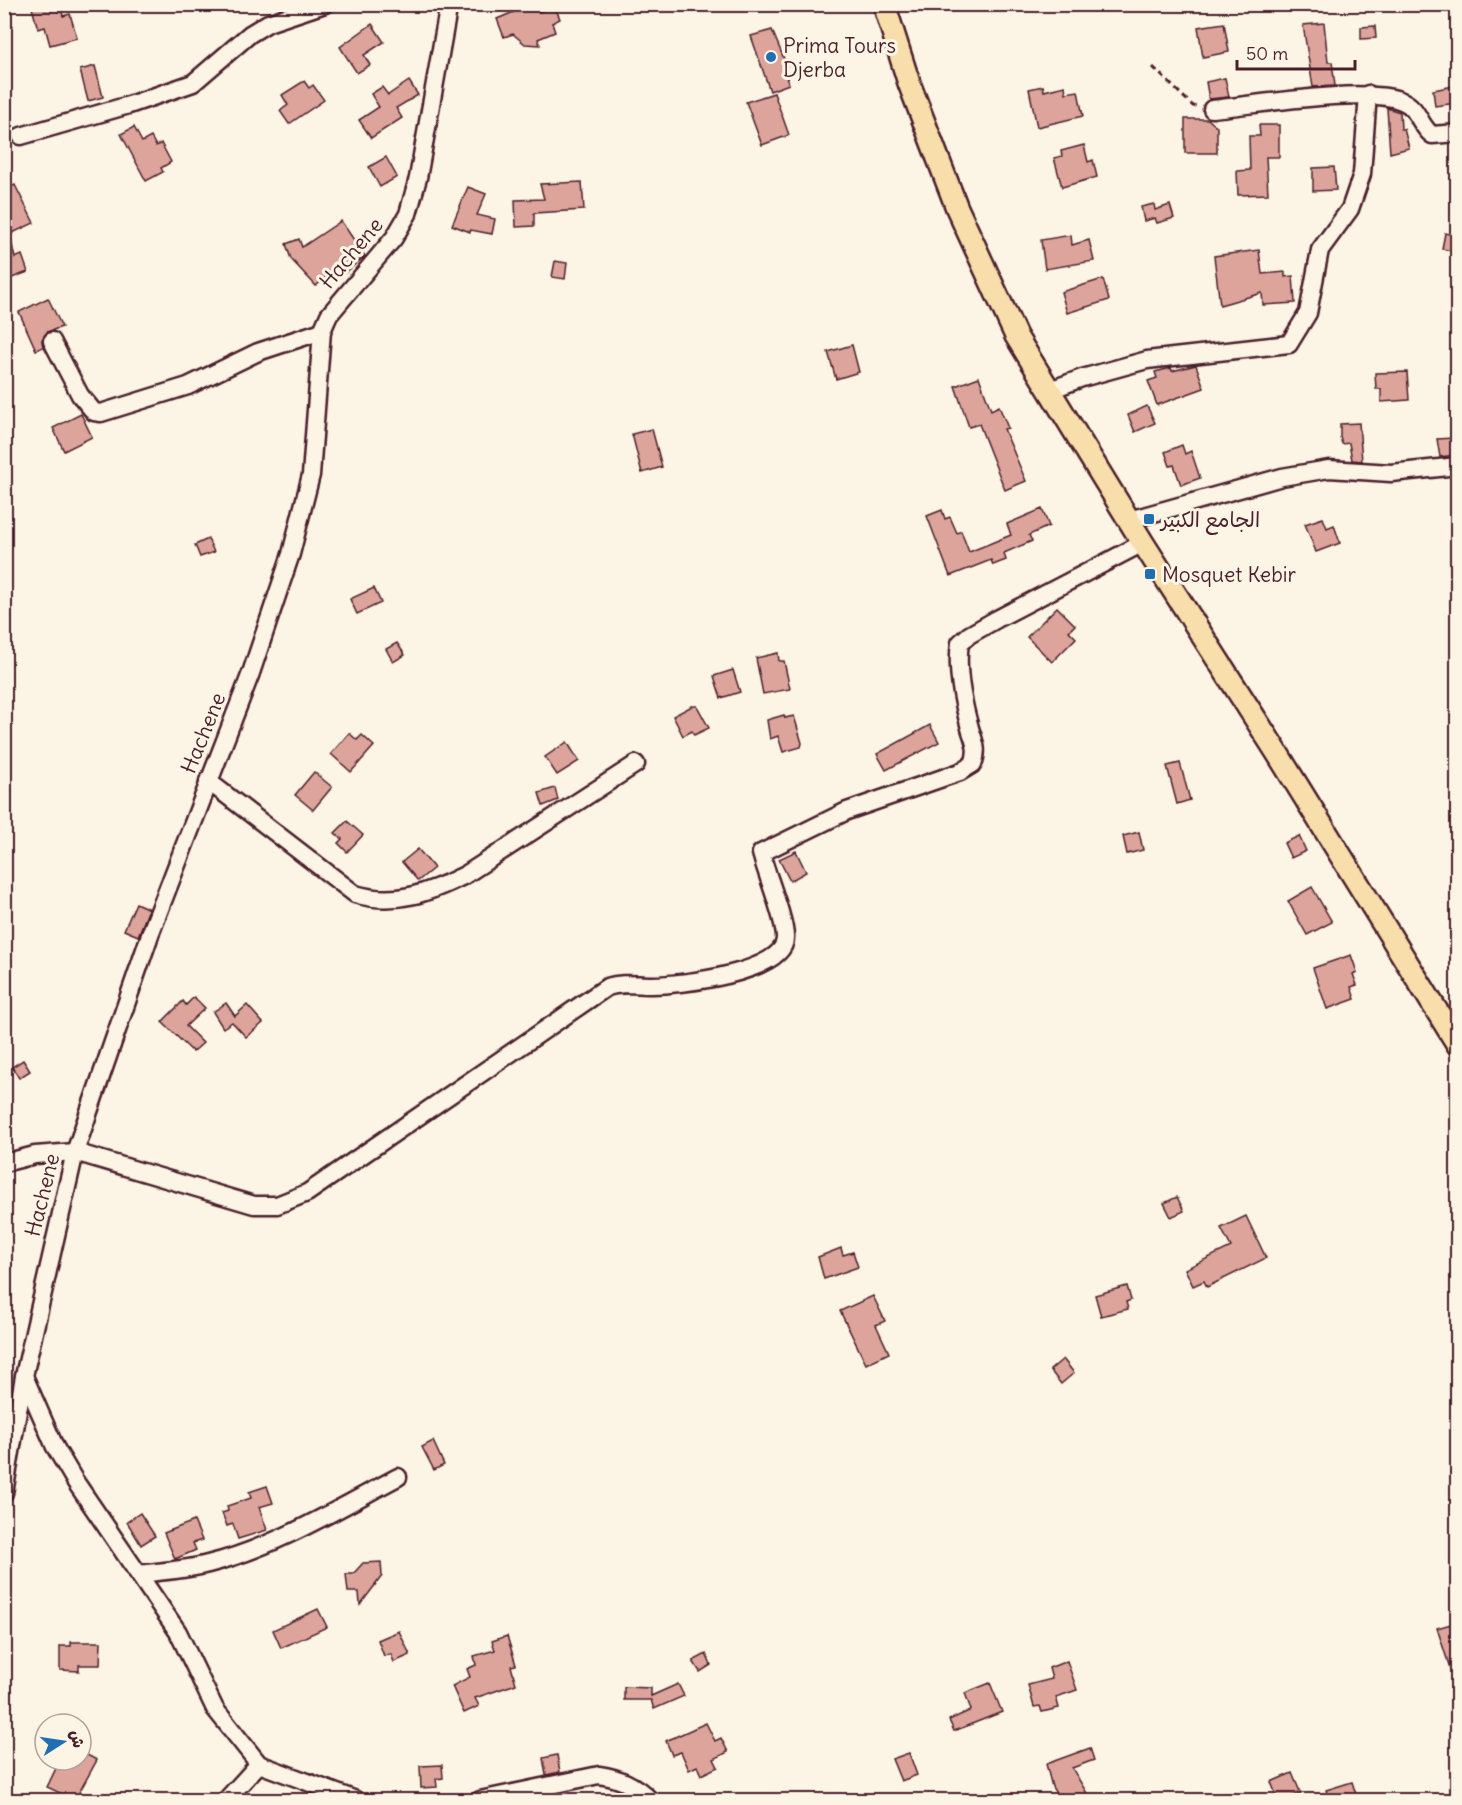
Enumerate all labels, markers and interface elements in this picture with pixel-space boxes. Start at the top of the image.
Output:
place label: Prima Tours Djerba [783,32,896,83]
scale bar [1237,33,1356,71]
text: 50 m [1246,42,1288,65]
marker: Prima Tours Djerba [764,50,778,64]
street label: Hachene [313,212,389,294]
place label: الجامع الكبير [1159,506,1260,535]
marker: الجامع الكبير [1142,512,1156,526]
place label: Mosquet Kebir [1162,561,1296,588]
marker: Mosquet Kebir [1143,567,1157,581]
street label: Hachene [175,689,231,777]
street label: Hachene [19,1151,65,1239]
north arrow [33,1712,93,1772]
text: ش [66,1728,89,1750]

